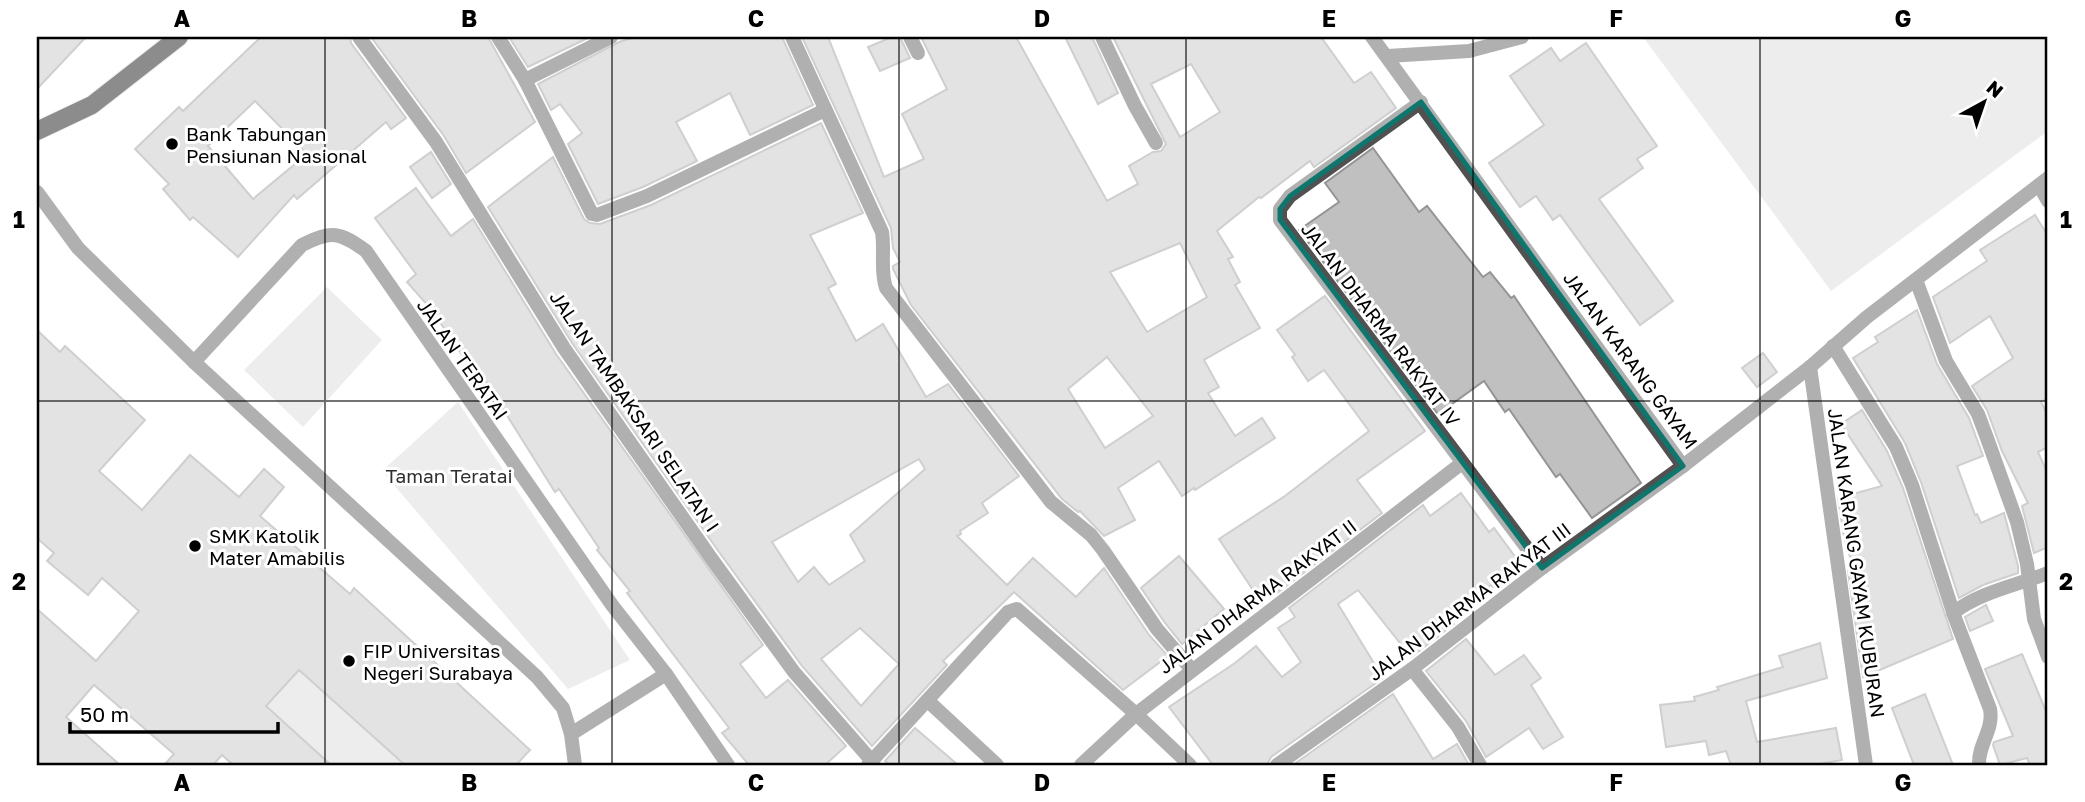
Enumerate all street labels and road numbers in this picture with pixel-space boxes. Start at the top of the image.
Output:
street label: JALAN DHARMA RAKYAT IV [1297,218,1465,431]
street label: JALAN KARANG GAYAM [1559,267,1703,453]
street label: JALAN TAMBAKSARI SELATAN I [545,286,725,536]
street label: JALAN TERATAI [413,294,513,424]
street label: JALAN KARANG GAYAM KUBURAN [1824,407,1890,719]
street label: JALAN DHARMA RAKYAT II [1153,514,1361,678]
street label: JALAN DHARMA RAKYAT III [1363,517,1575,685]

